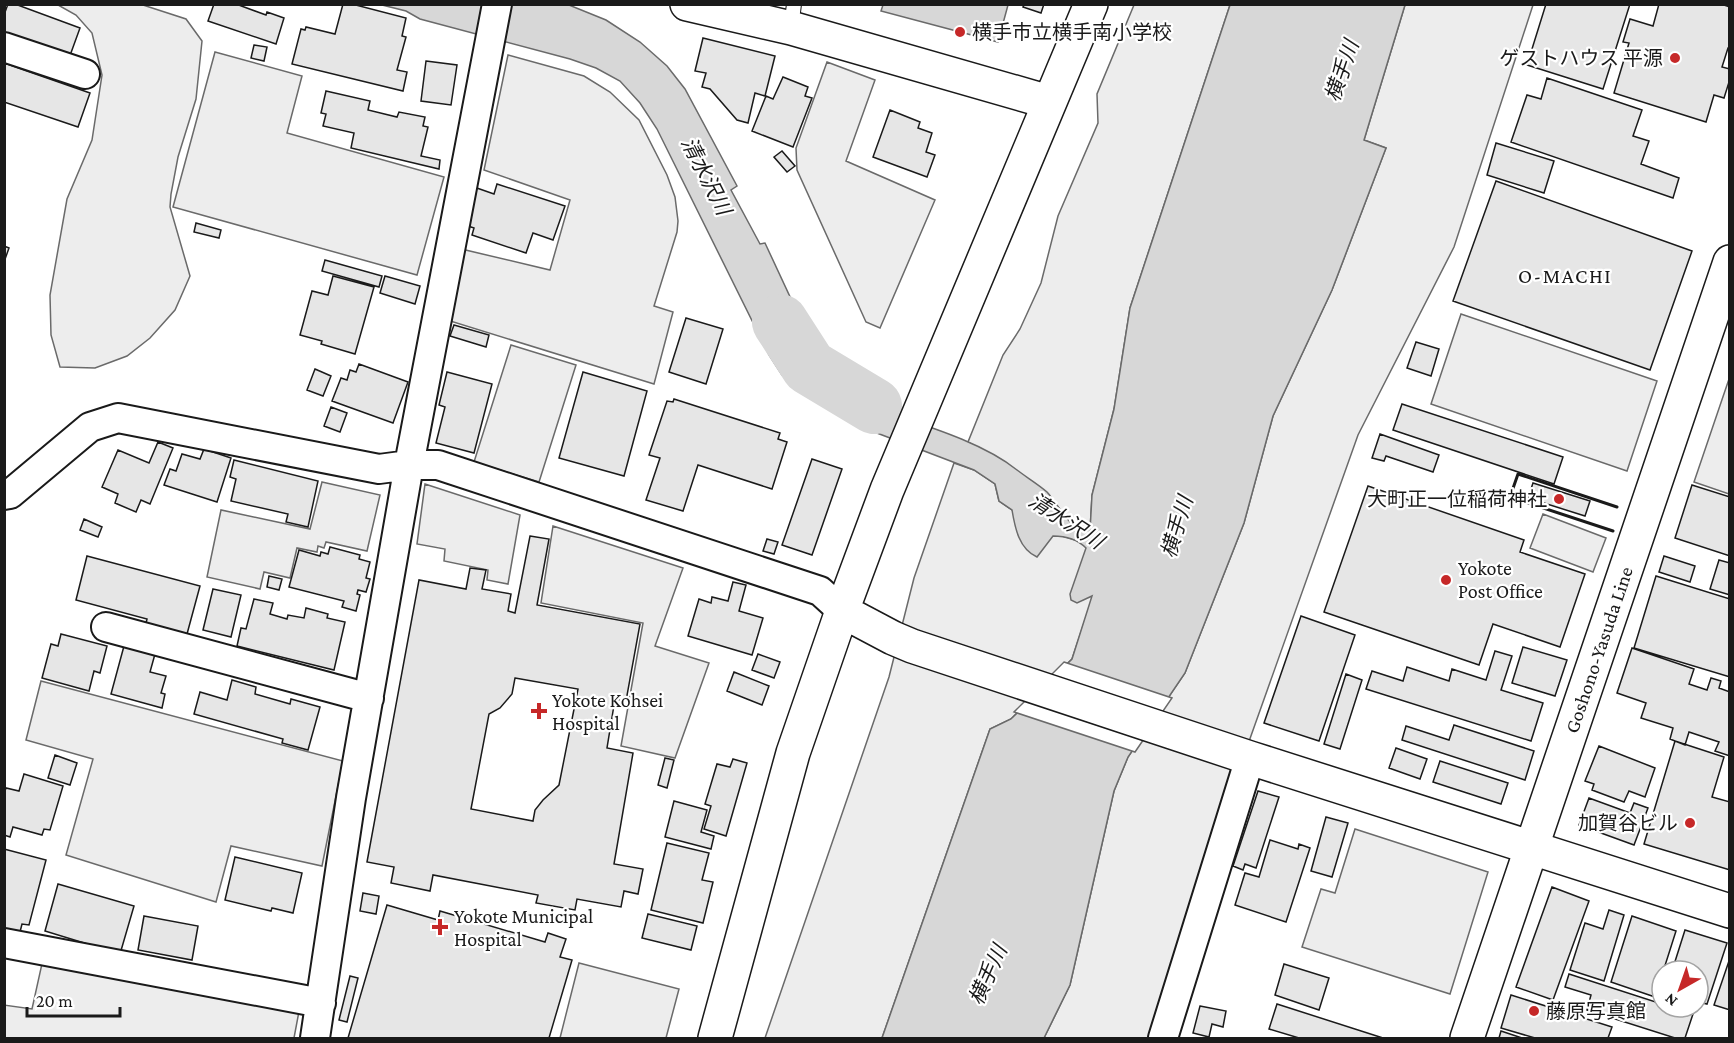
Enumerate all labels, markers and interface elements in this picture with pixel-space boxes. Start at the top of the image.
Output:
place label: 横手市立横手南小学校 [972,21,1172,43]
marker: 横手市立横手南小学校 [953,25,967,39]
water label: 横手川 [1320,35,1364,105]
place label: ゲストハウス 平源 [1499,47,1663,69]
marker: ゲストハウス 平源 [1668,51,1682,65]
water label: 清水沢川 [676,133,737,221]
district label: O-MACHI [1518,264,1612,288]
water label: 清水沢川 [1024,488,1109,555]
place label: 大町正一位稲荷神社 [1367,488,1547,510]
water label: 横手川 [1156,491,1198,561]
marker: 大町正一位稲荷神社 [1552,492,1566,506]
place label: Yokote Post Office [1458,557,1543,602]
street label: Goshono-Yasuda Line [1560,563,1637,736]
marker: Yokote Post Office [1439,573,1453,587]
place label: Yokote Kohsei Hospital [552,689,663,735]
marker: Yokote Kohsei Hospital [530,702,548,720]
place label: 加賀谷ビル [1578,812,1678,834]
marker: 加賀谷ビル [1683,816,1697,830]
place label: Yokote Municipal Hospital [454,905,593,951]
marker: Yokote Municipal Hospital [431,918,449,936]
water label: 横手川 [964,940,1013,1009]
north arrow [1650,959,1710,1019]
scale bar [27,980,120,1018]
text: N [1661,990,1680,1010]
text: 20 m [36,991,73,1011]
place label: 藤原写真館 [1546,1000,1646,1022]
marker: 藤原写真館 [1527,1004,1541,1018]

